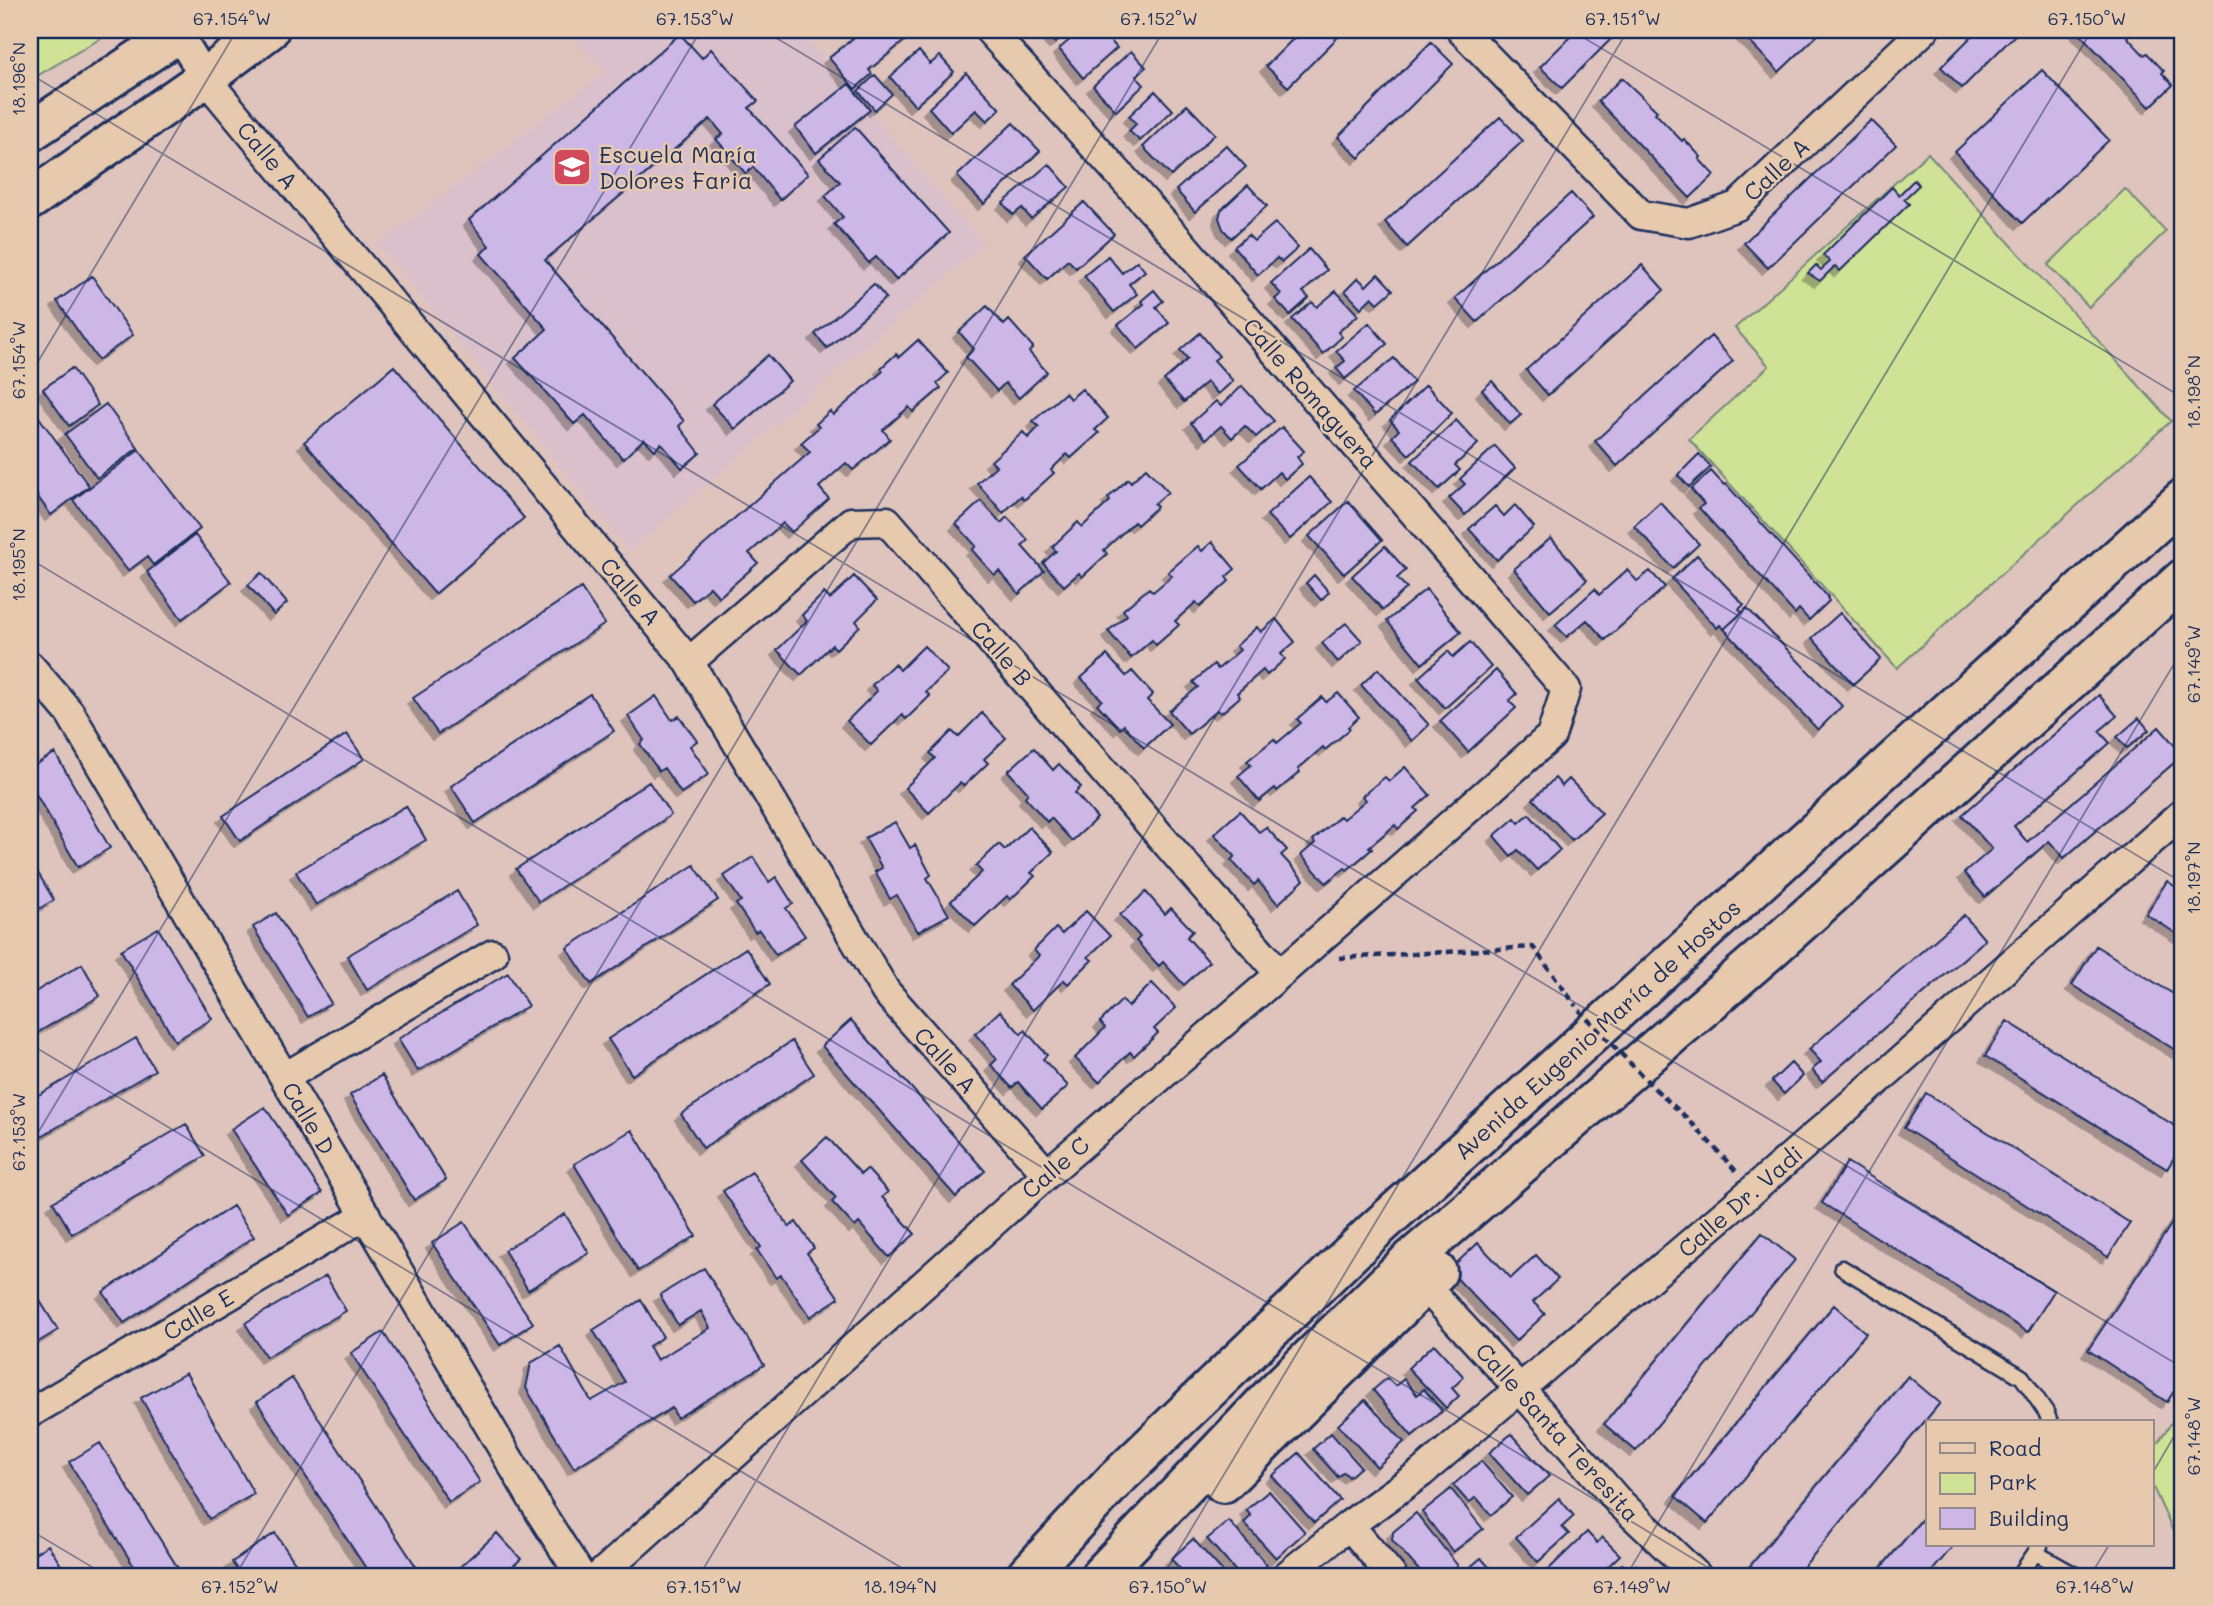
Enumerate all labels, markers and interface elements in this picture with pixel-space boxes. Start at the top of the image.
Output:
text: 67.154°W [193,6,271,30]
text: 67.153°W [656,6,734,30]
text: 67.152°W [1120,6,1198,30]
text: 67.151°W [1585,6,1661,30]
text: 67.150°W [2048,6,2126,30]
text: 18.196°N [6,42,30,116]
street label: Calle A [231,115,305,195]
street label: Calle A [1737,131,1815,207]
place label: Escuela María Dolores Faria [599,139,757,195]
school or university icon: Escuela María Dolores Faria [551,146,593,188]
street label: Calle Romaguera [1237,311,1385,475]
text: 67.154°W [6,321,30,399]
text: 18.198°N [2181,355,2205,429]
text: 18.195°N [6,528,30,602]
street label: Calle A [594,551,668,631]
street label: Calle B [965,614,1039,692]
text: 67.149°W [2181,625,2205,703]
text: 18.197°N [2181,841,2205,915]
street label: Avenida Eugenio María de Hostos [1447,892,1747,1166]
street label: Calle A [908,1020,984,1100]
street label: Calle D [276,1076,342,1160]
text: 67.153°W [6,1093,30,1171]
street label: Calle C [1015,1129,1095,1205]
street label: Calle Dr. Vadi [1671,1138,1809,1264]
street label: Calle E [157,1281,239,1347]
street label: Calle Santa Teresita [1469,1336,1647,1528]
text: 67.148°W [2181,1397,2205,1475]
legend [1926,1420,2154,1546]
text: Road [1989,1434,2041,1461]
text: Park [1989,1468,2037,1495]
text: Building [1989,1504,2069,1531]
text: 67.152°W [201,1574,279,1598]
text: 67.151°W [666,1574,742,1598]
text: 18.194°N [863,1574,937,1598]
text: 67.150°W [1129,1574,1207,1598]
text: 67.149°W [1593,1574,1671,1598]
text: 67.148°W [2056,1574,2134,1598]

